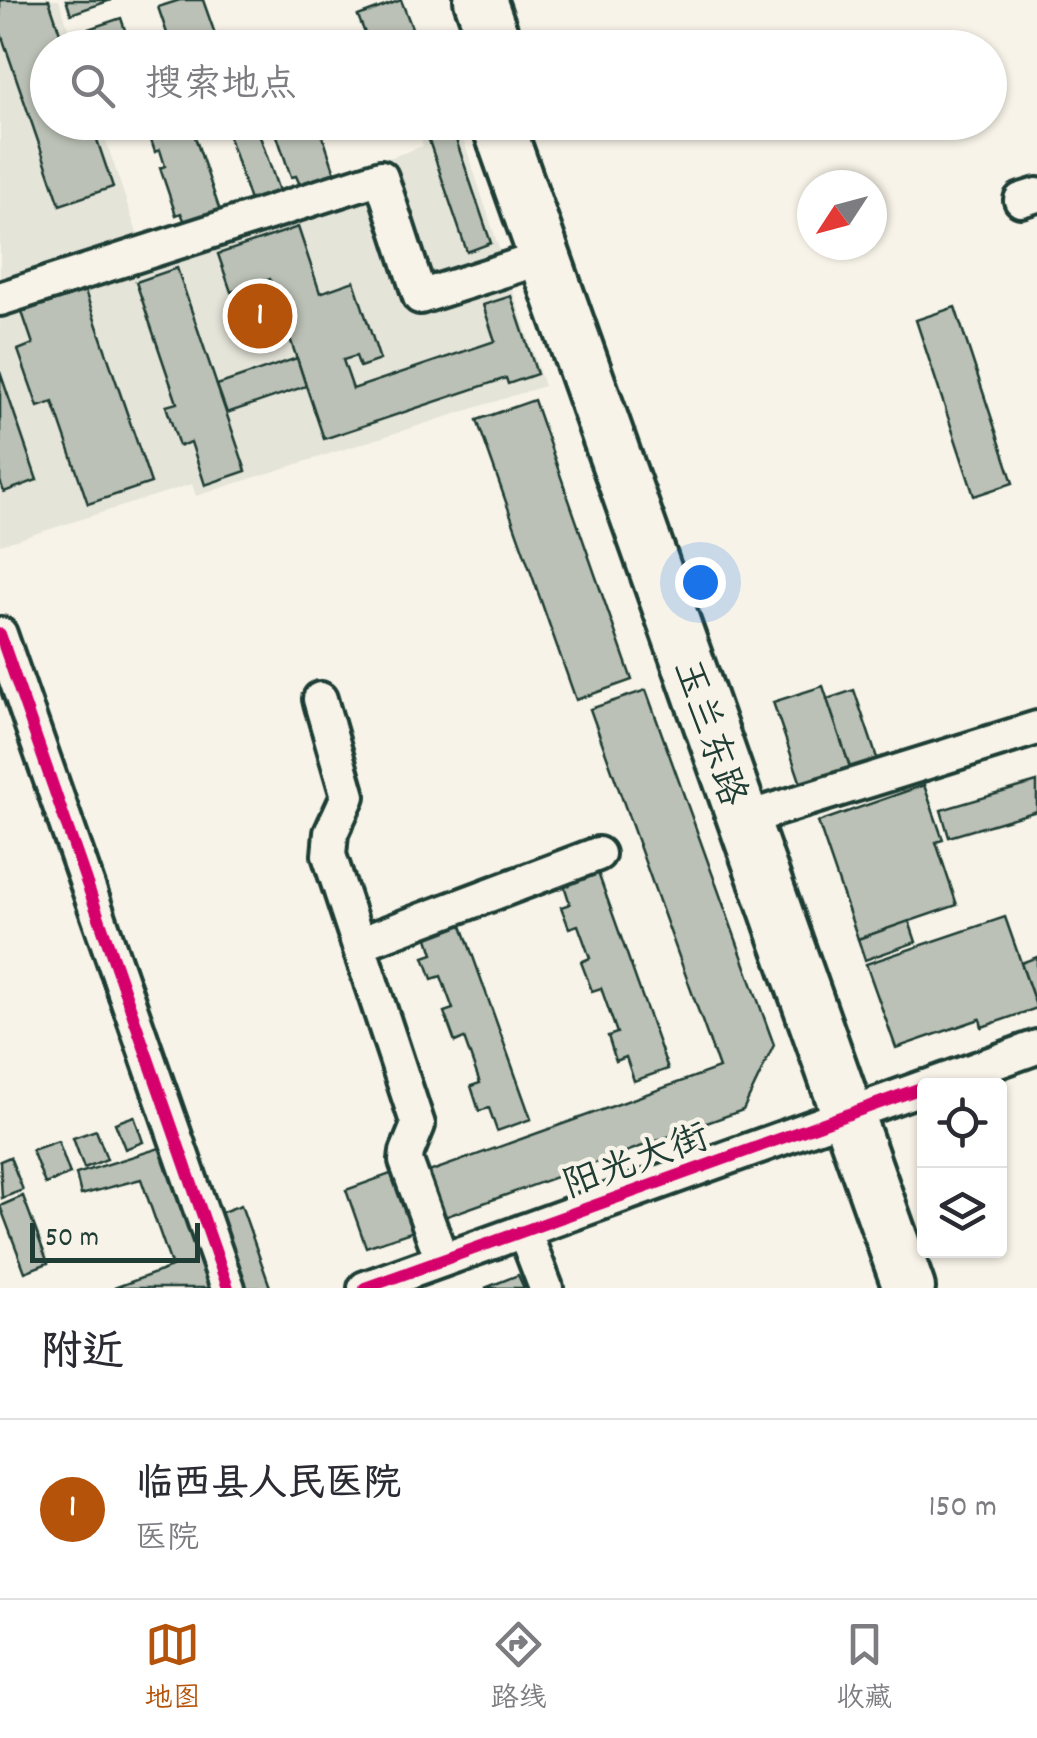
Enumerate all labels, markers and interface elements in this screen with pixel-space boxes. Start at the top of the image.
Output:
search box [30,30,1007,140]
icon: search [65,58,120,113]
text: 搜索地点 [145,60,297,115]
north arrow [797,170,887,260]
pin: 1 [228,278,292,354]
your location [675,557,726,608]
street label: 玉兰东路 [656,653,758,815]
map controls [917,1078,1007,1258]
button: locate [917,1078,1007,1168]
street label: 阳光大街 [556,1112,718,1216]
button: layers [917,1168,1007,1258]
scale bar [30,1218,200,1262]
text: 50 m [45,1220,99,1260]
text: 附近 [40,1326,124,1386]
text: 临西县人民医院 [135,1459,401,1514]
text: 1 [69,1486,76,1532]
text: 150 m [928,1486,997,1532]
text: 医院 [135,1518,199,1564]
tab: 地图 [145,1617,201,1721]
tab: 路线 [490,1617,546,1721]
tab: 收藏 [836,1617,892,1721]

